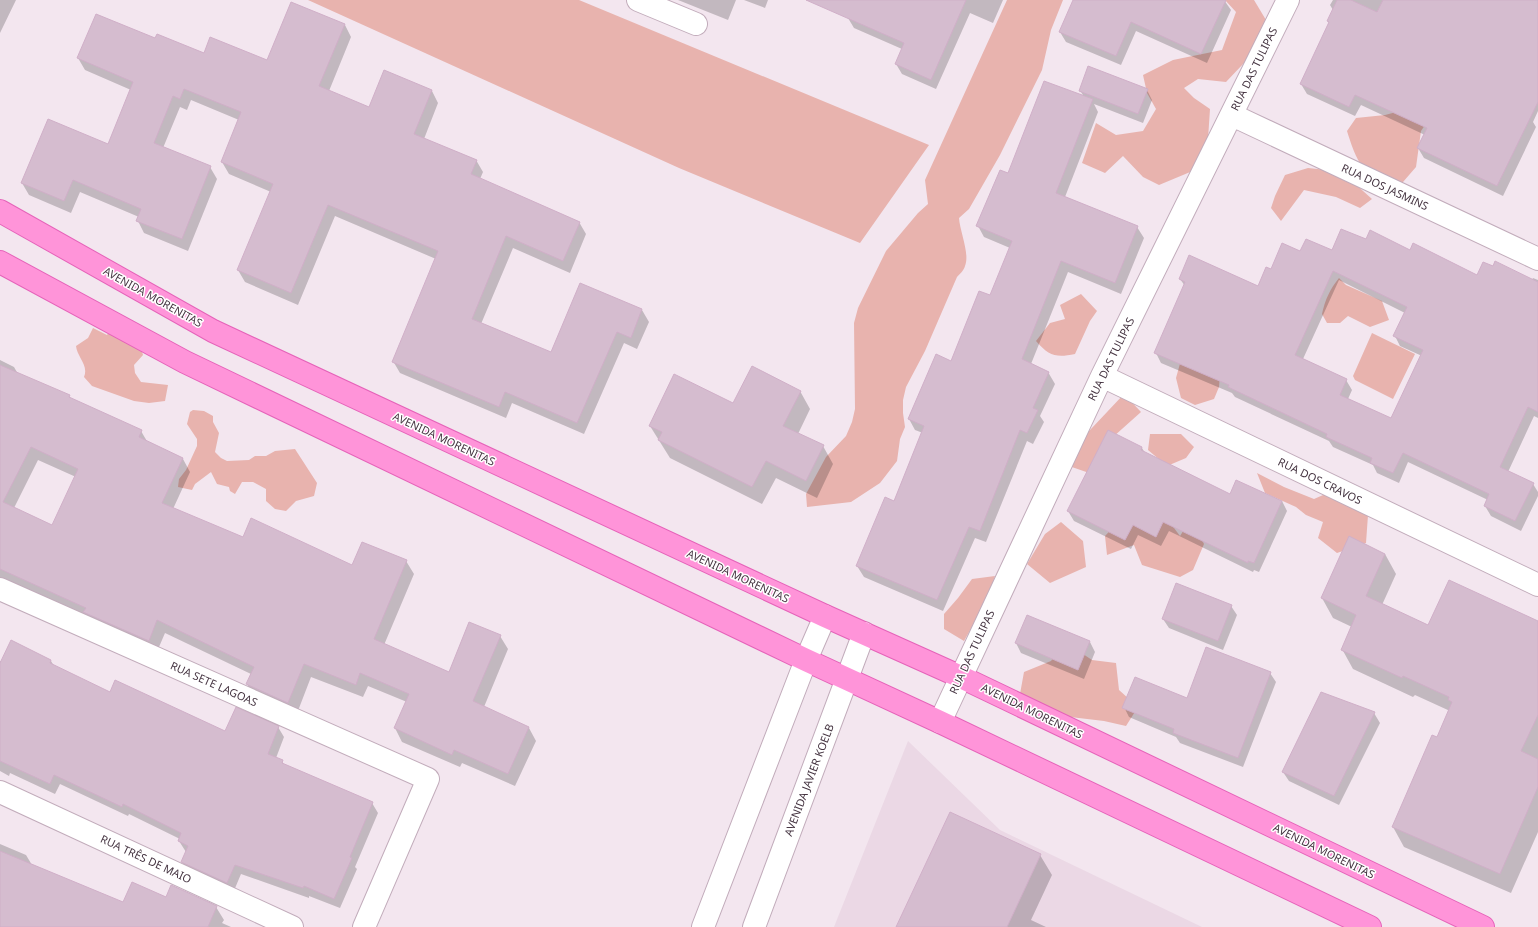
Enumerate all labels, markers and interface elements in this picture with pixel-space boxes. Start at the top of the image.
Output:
street label: RUA DAS TULIPAS [1227,24,1280,113]
street label: RUA DOS JASMINS [1339,160,1431,213]
street label: AVENIDA MORENITAS [101,263,205,330]
street label: RUA DAS TULIPAS [1084,314,1137,403]
street label: AVENIDA MORENITAS [391,408,498,469]
street label: RUA DOS CRAVOS [1276,454,1365,507]
street label: AVENIDA MORENITAS [685,545,792,606]
street label: RUA DAS TULIPAS [945,607,998,696]
street label: RUA SETE LAGOAS [168,658,260,709]
street label: AVENIDA MORENITAS [979,679,1085,742]
street label: AVENIDA JAVIER KOELB [780,722,837,838]
street label: AVENIDA MORENITAS [1271,819,1377,882]
street label: RUA TRÊS DE MAIO [98,831,194,886]

